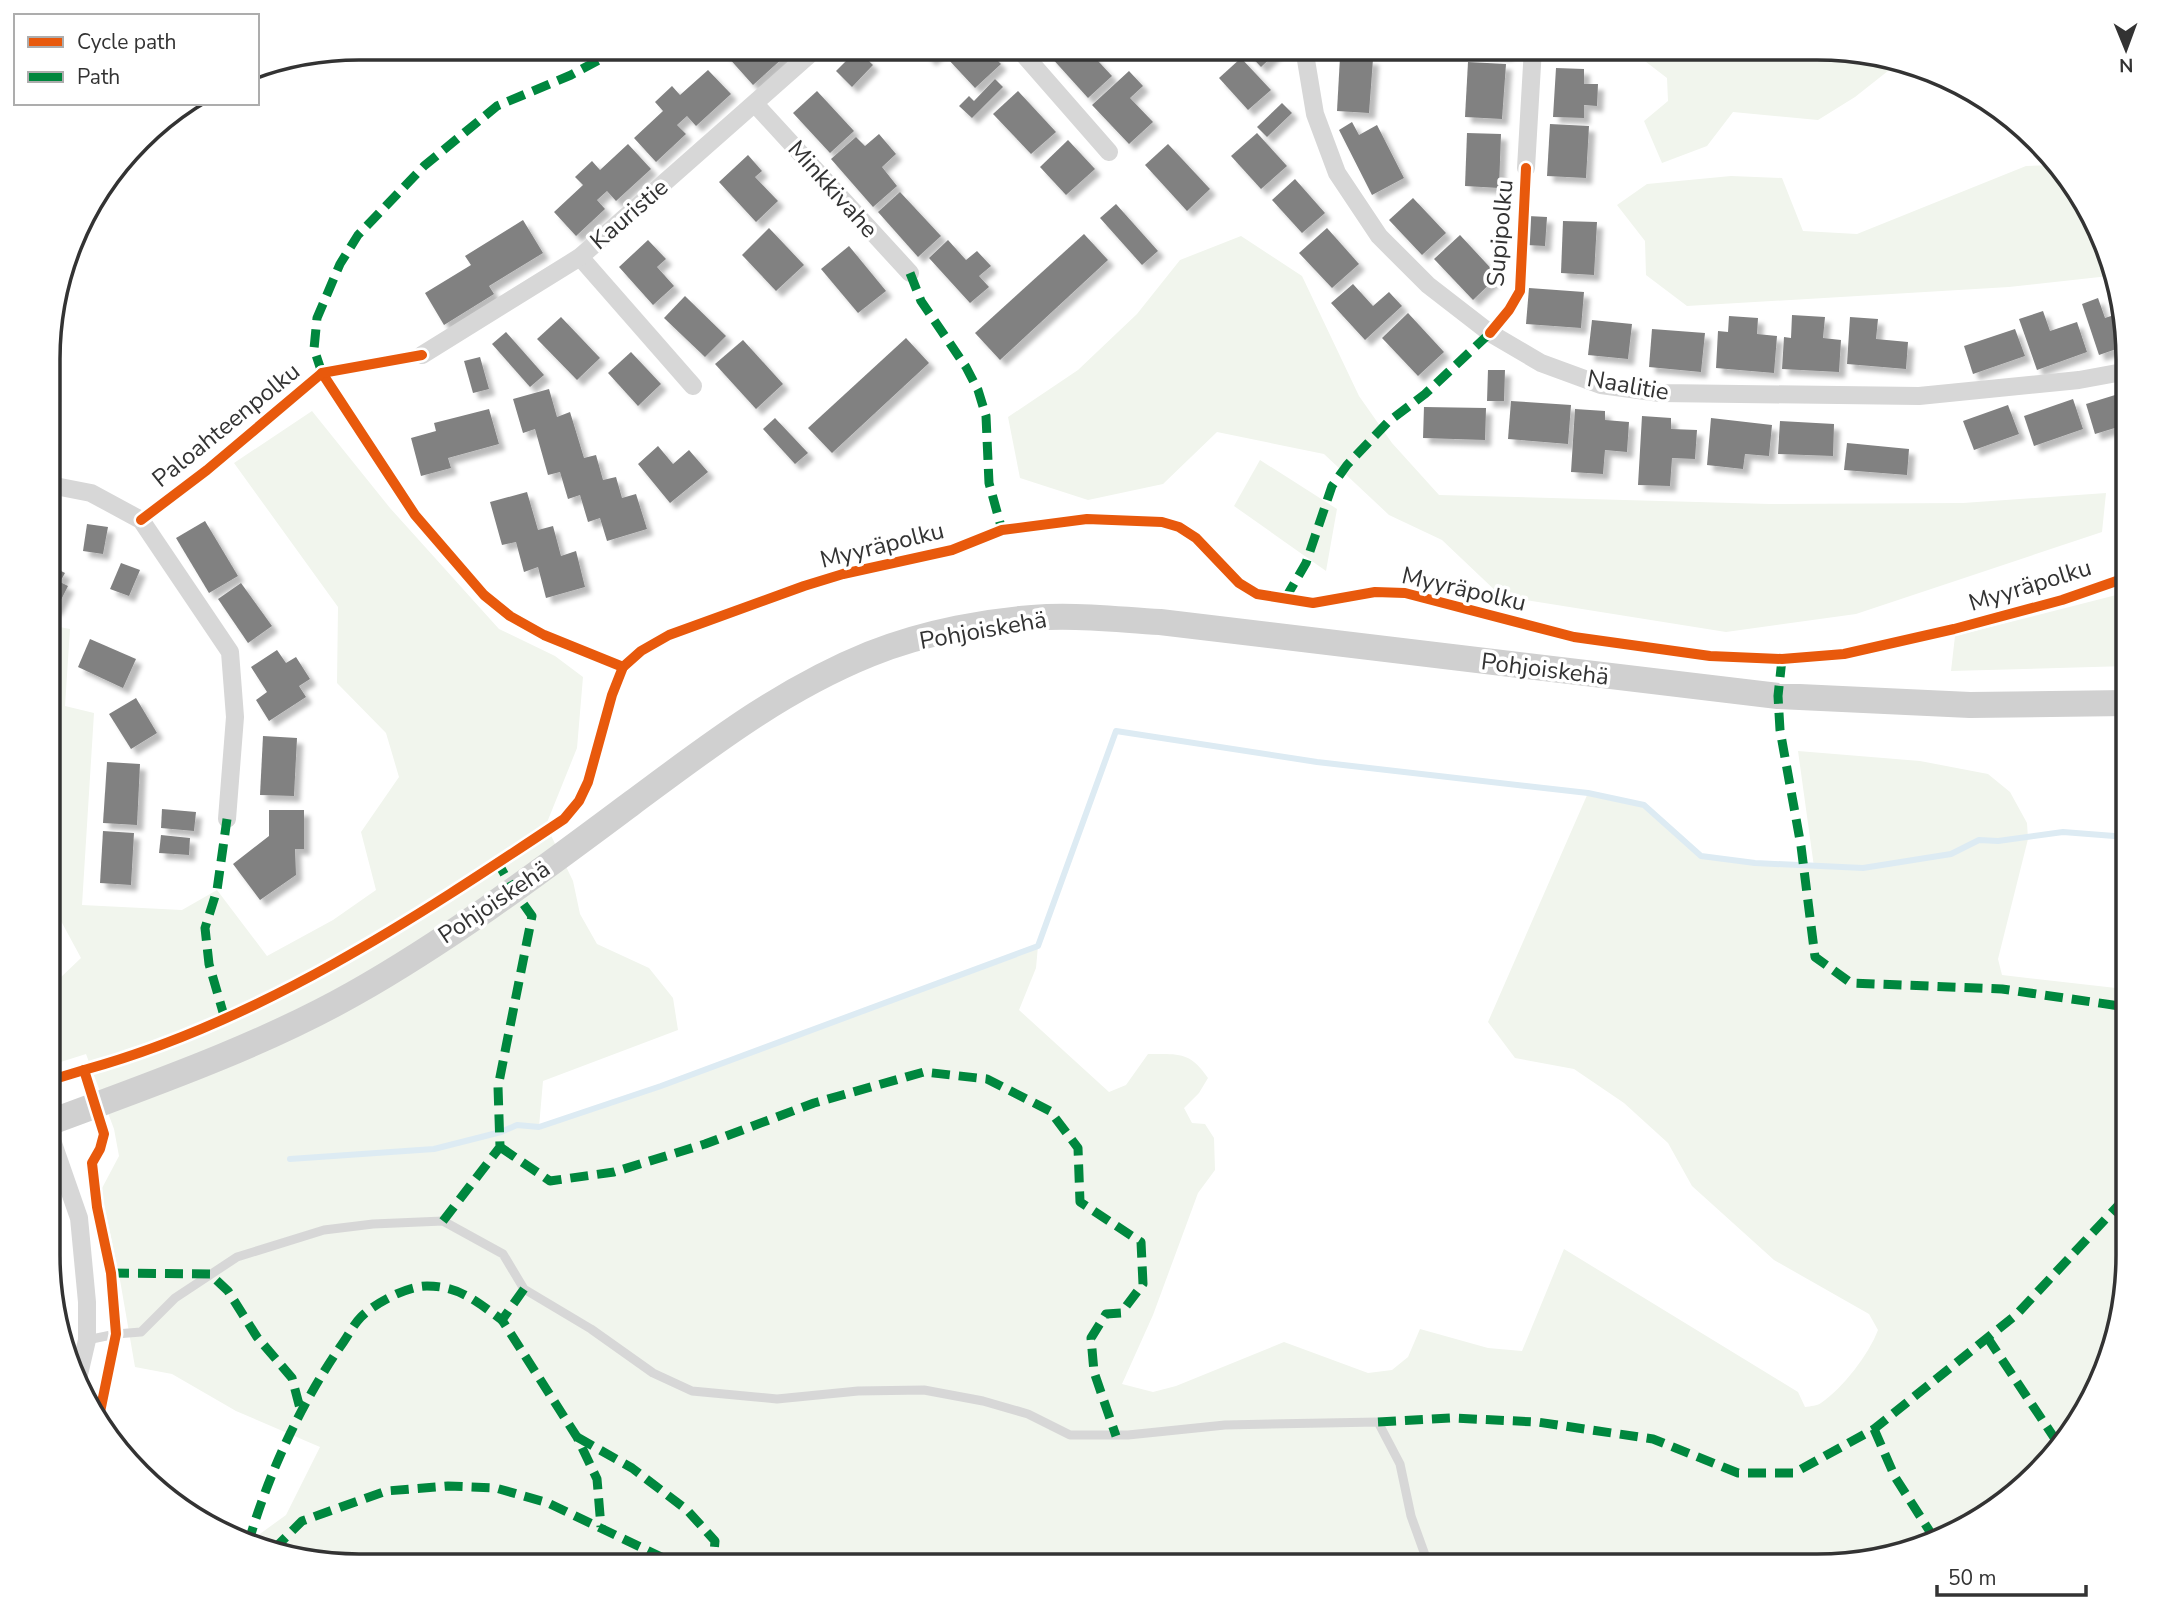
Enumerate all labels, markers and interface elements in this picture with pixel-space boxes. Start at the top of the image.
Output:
legend [14,14,259,105]
north arrow [2091,14,2161,84]
text: Cycle path [77,28,176,56]
text: N [2119,52,2134,78]
text: Path [77,63,120,91]
street label: Minkkivahe [781,134,885,244]
street label: Kauristie [583,171,675,257]
street label: Supipolku [1479,178,1521,288]
street label: Paloahteenpolku [145,355,307,495]
street label: Naalitie [1585,362,1671,408]
street label: Myyräpolku [817,514,947,576]
street label: Myyräpolku [1965,551,2095,619]
street label: Myyräpolku [1399,559,1529,619]
street label: Pohjoiskehä [917,603,1049,657]
street label: Pohjoiskehä [1479,645,1611,693]
street label: Pohjoiskehä [432,853,556,951]
scale bar [1937,1554,2086,1598]
text: 50 m [1948,1564,1997,1592]

